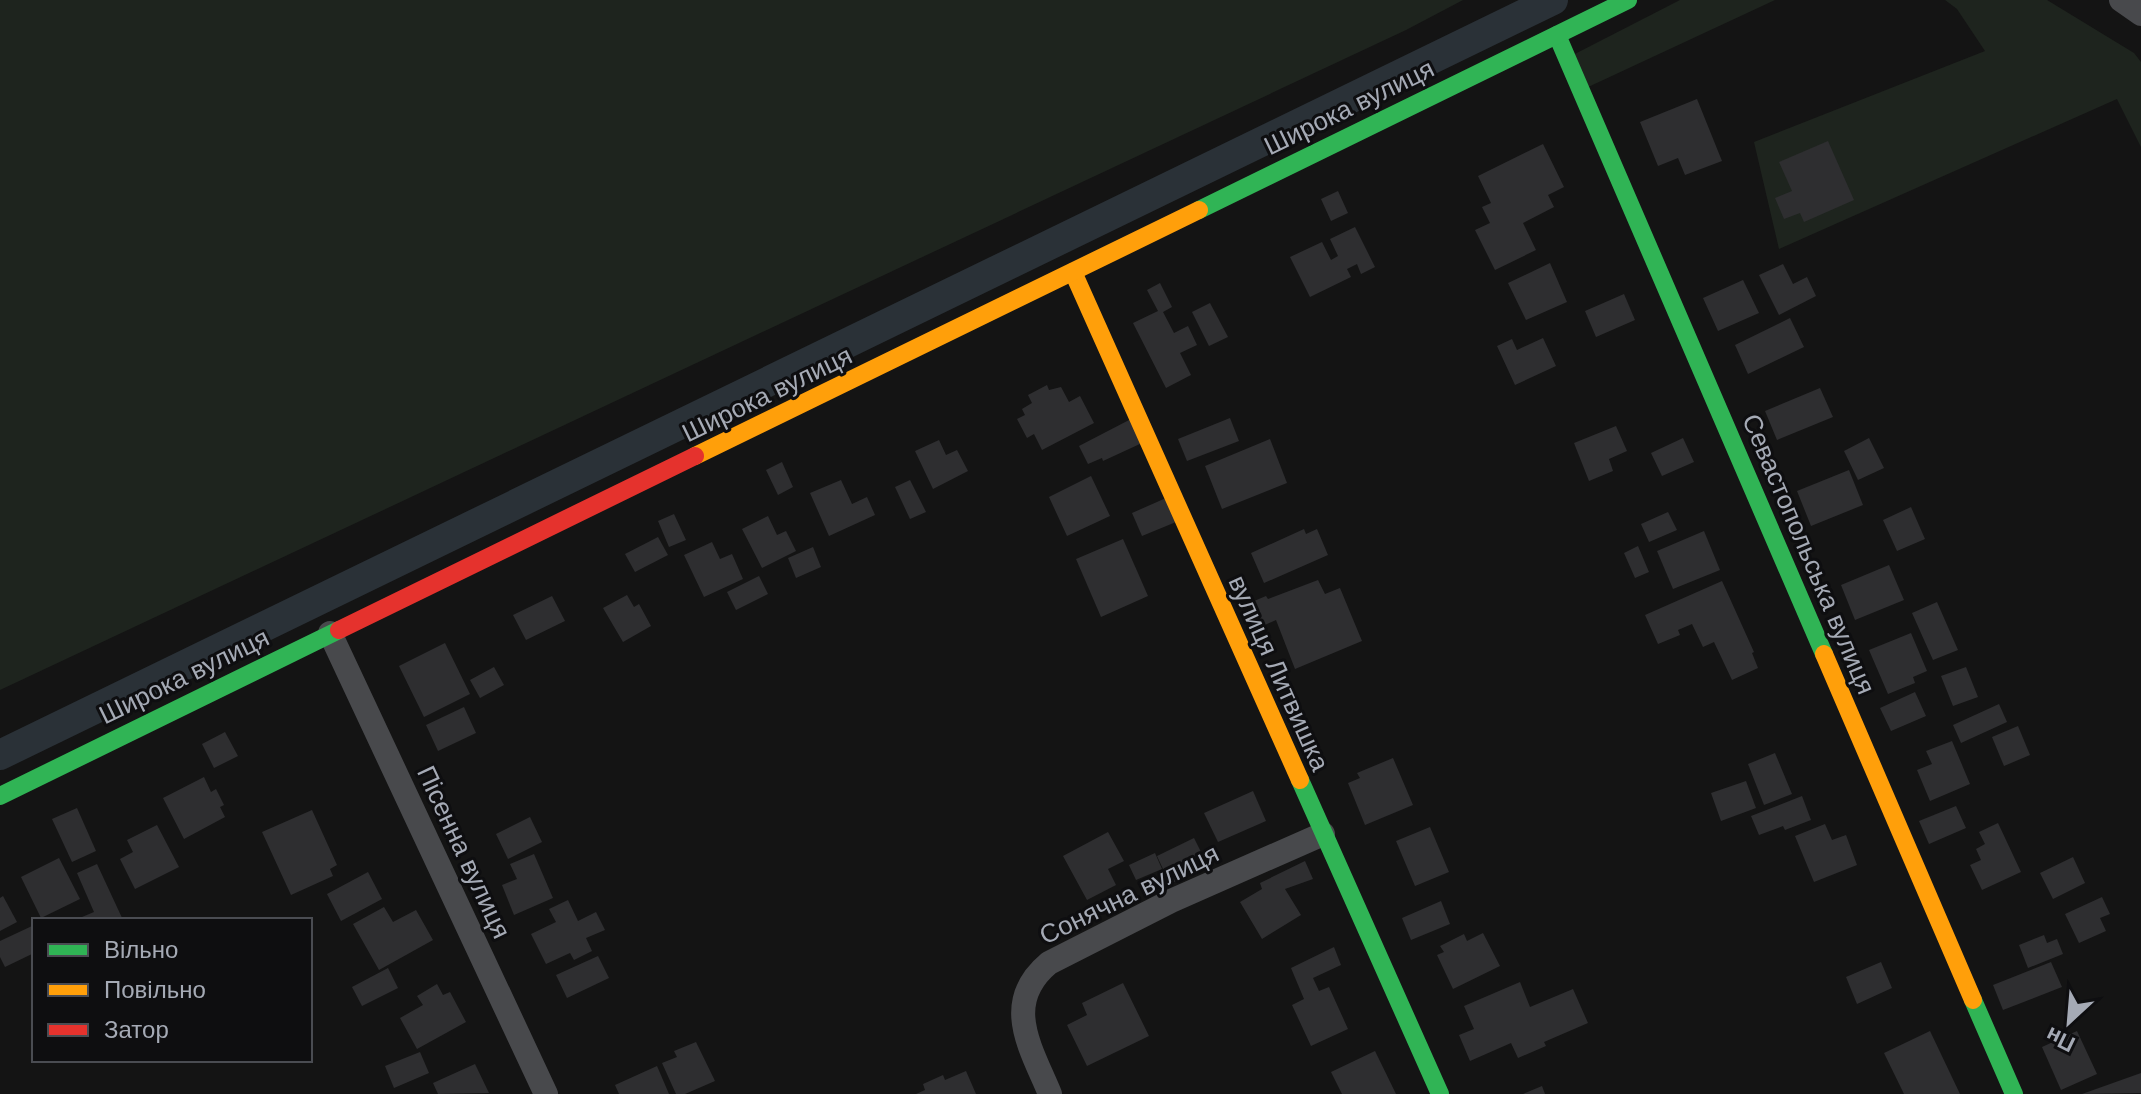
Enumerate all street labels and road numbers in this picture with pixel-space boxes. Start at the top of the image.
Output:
street label: Широка вулиця [1259,53,1439,161]
street label: Широка вулиця [677,340,857,448]
street label: Севастопольська вулиця [1736,409,1882,699]
street label: вулиця Литвишка [1222,571,1336,776]
street label: Широка вулиця [94,622,274,730]
street label: Пісенна вулиця [411,761,517,943]
street label: Сонячна вулиця [1035,838,1223,950]

